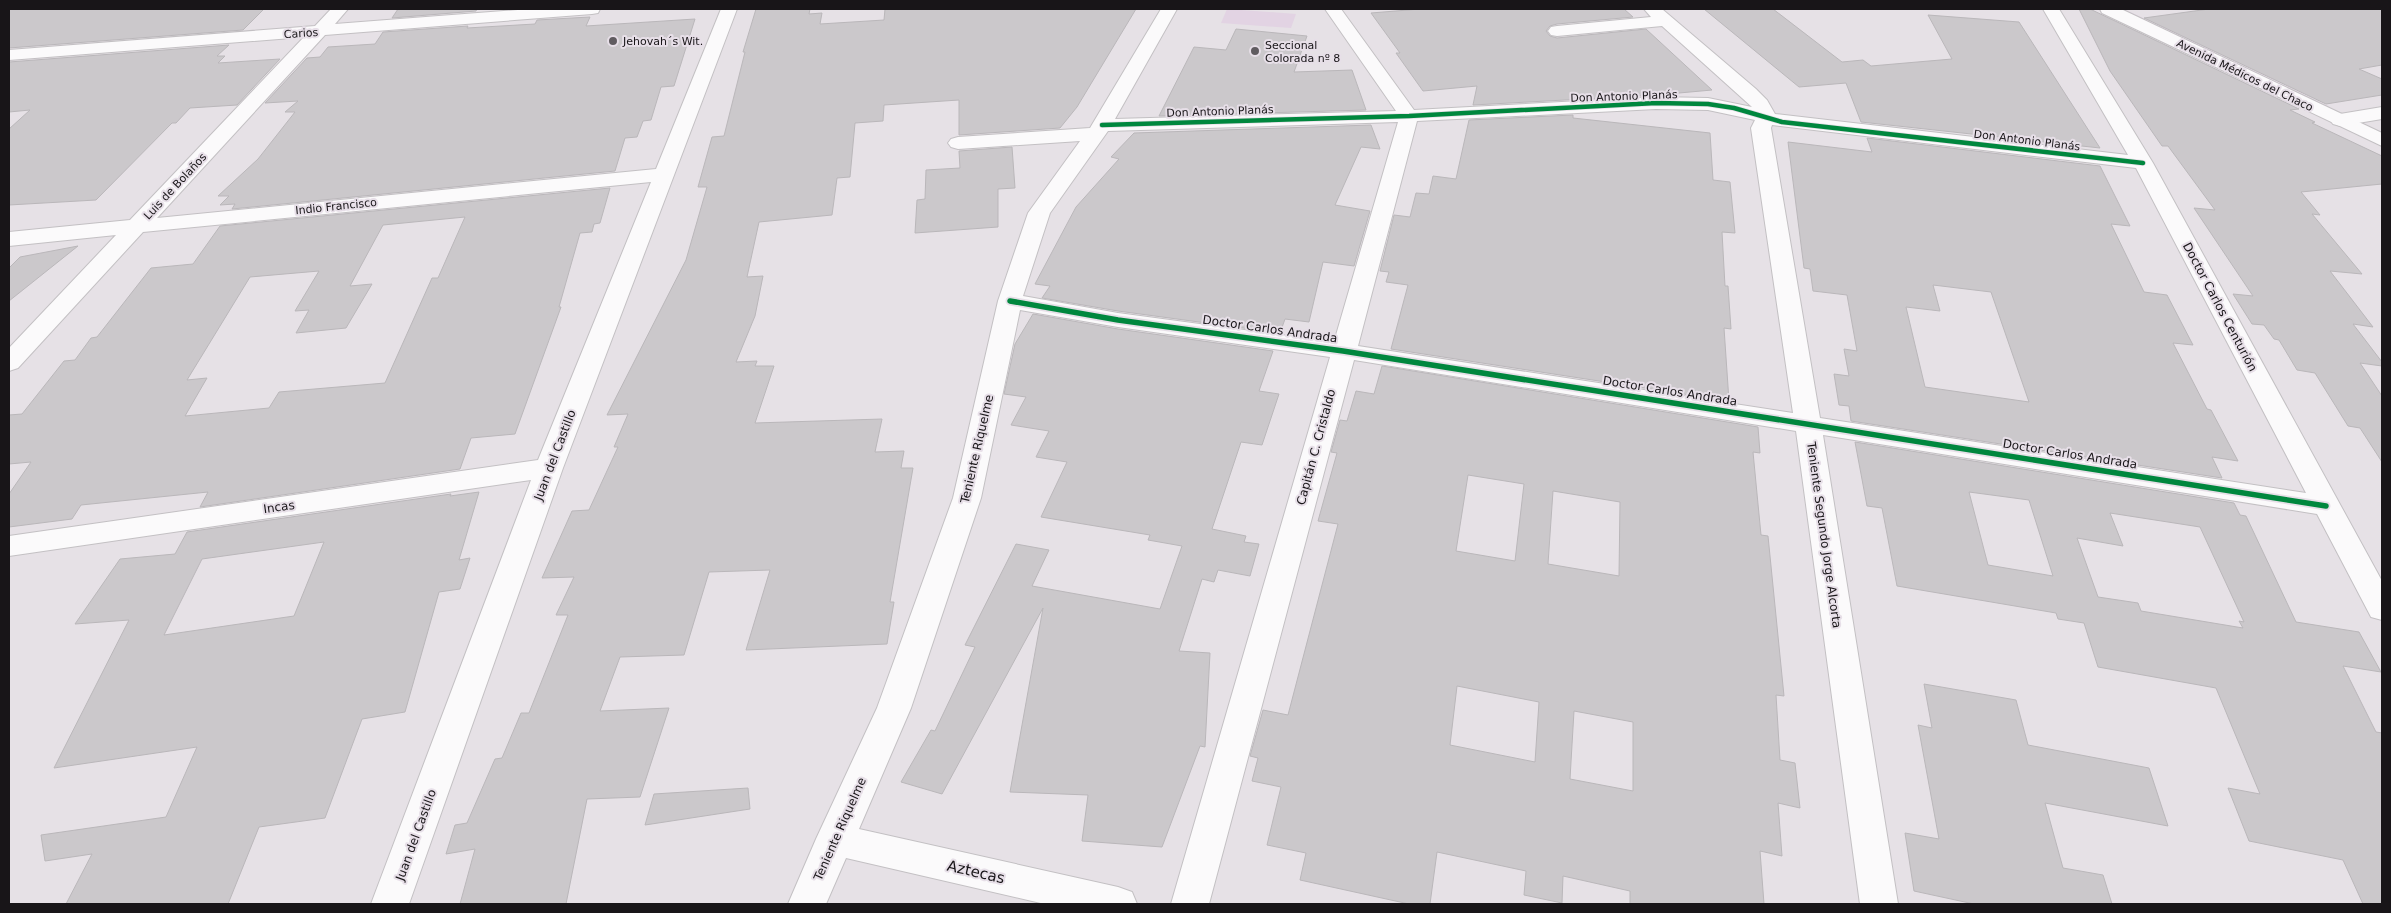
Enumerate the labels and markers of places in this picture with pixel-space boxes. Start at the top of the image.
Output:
marker: Jehovah´s Wit. [607,35,619,47]
place label: Jehovah´s Wit. [622,35,703,48]
place label: Seccional Colorada nº 8 [1265,39,1340,65]
marker: Seccional Colorada nº 8 [1249,45,1261,57]

